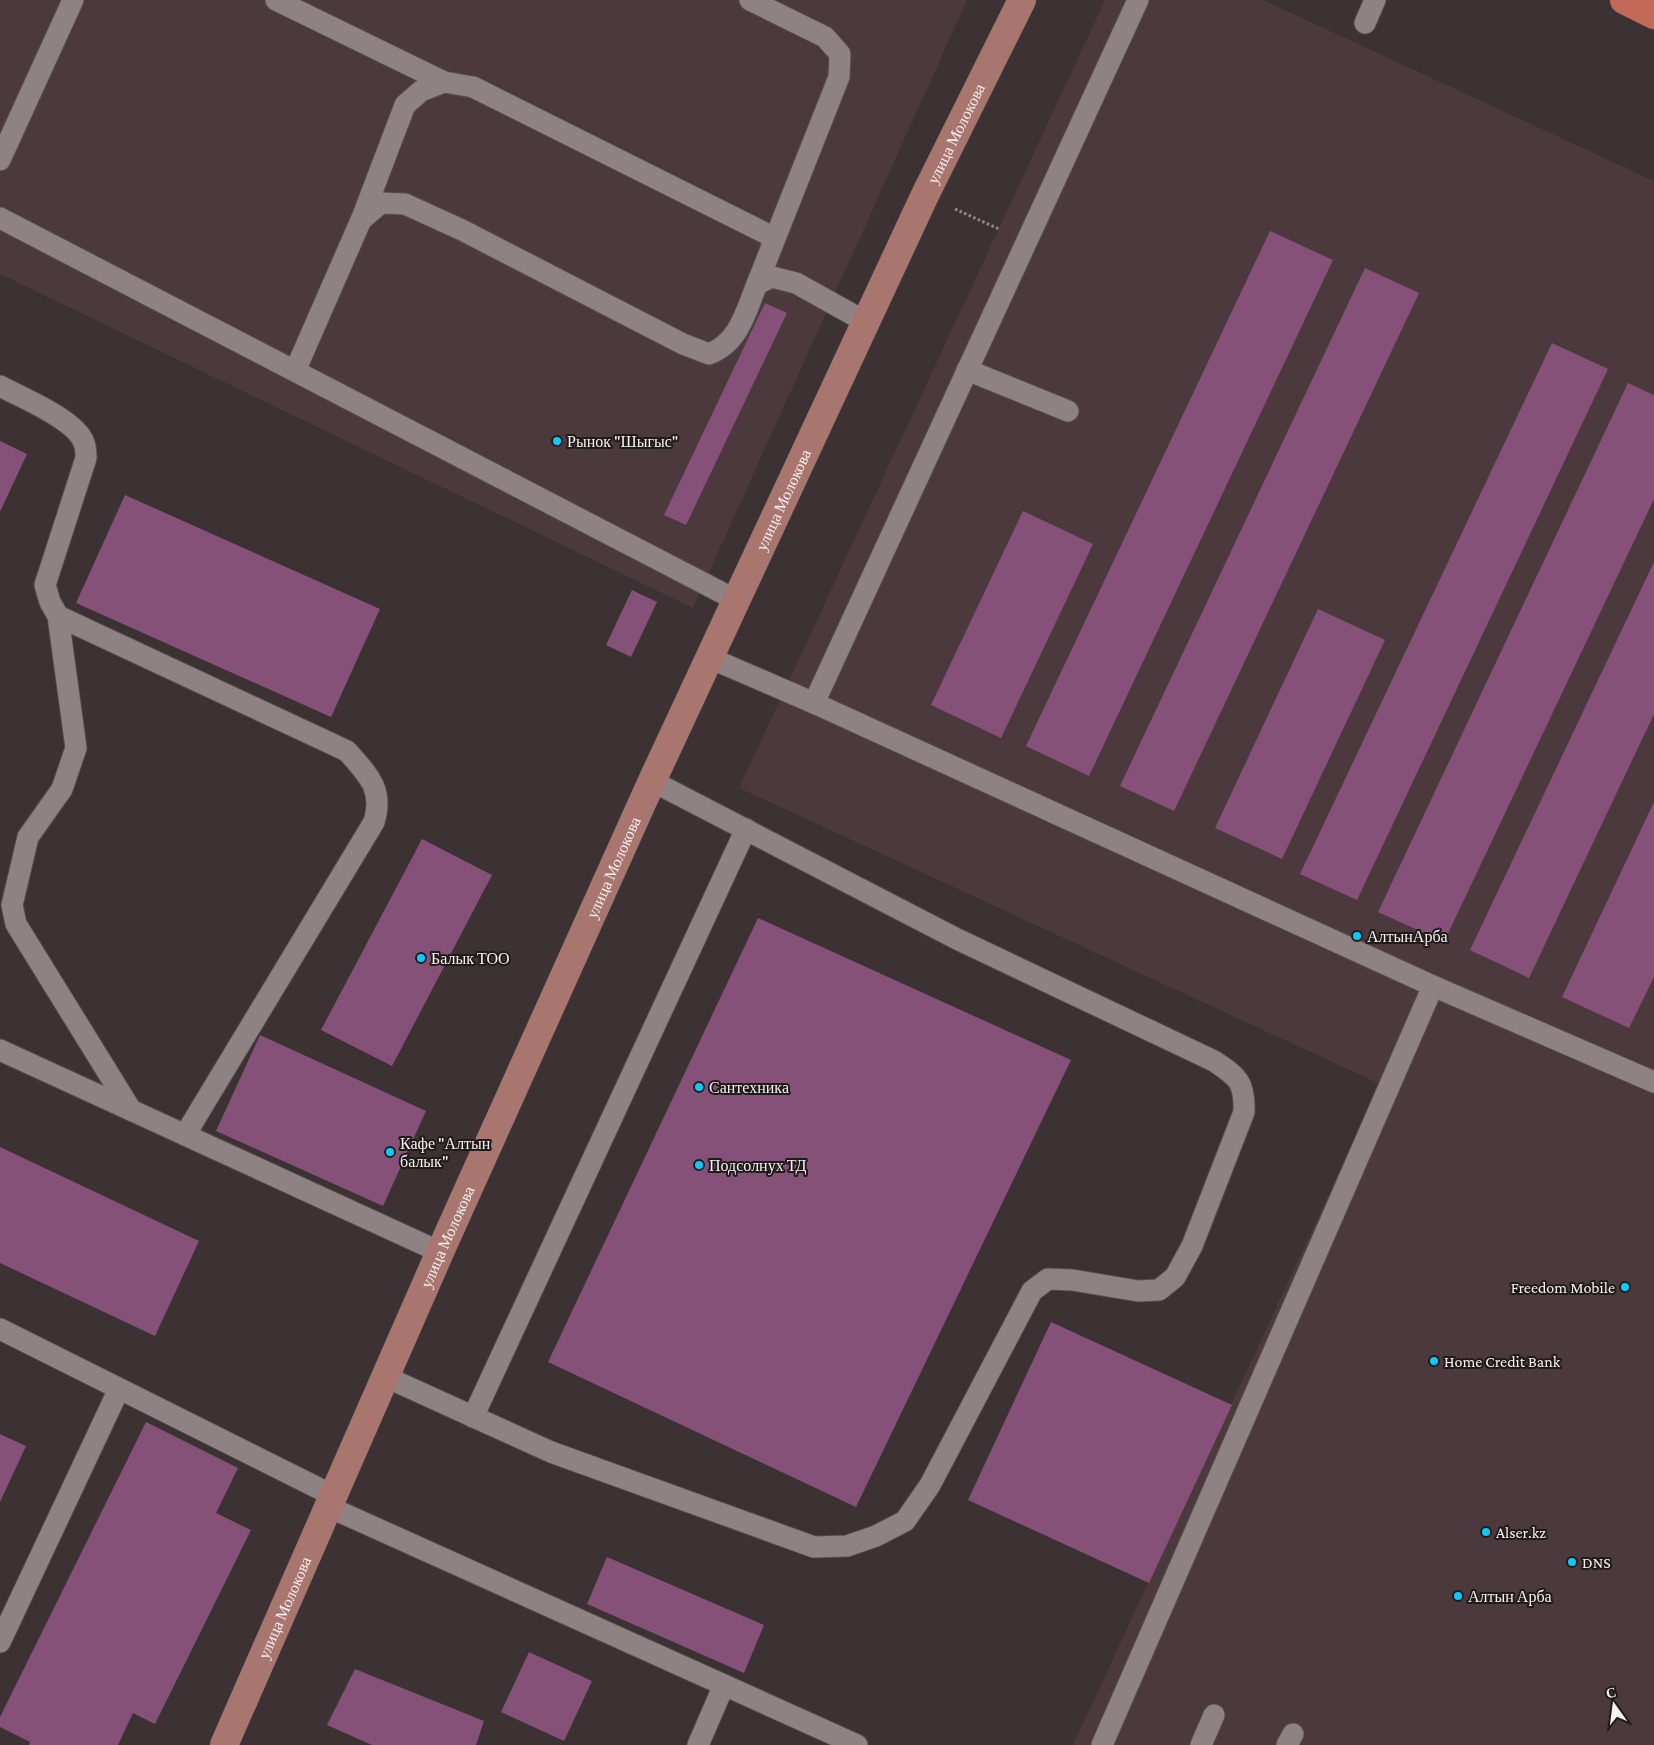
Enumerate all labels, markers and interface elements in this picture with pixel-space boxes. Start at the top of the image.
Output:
street label: улица Молокова [924,81,988,187]
place label: Рынок "Шыгыс" [567,433,678,450]
marker: Рынок "Шыгыс" [551,435,563,447]
street label: улица Молокова [753,447,814,554]
street label: улица Молокова [583,814,644,921]
place label: АлтынАрба [1367,928,1448,946]
marker: АлтынАрба [1351,930,1363,942]
place label: Балык ТОО [431,950,510,967]
marker: Балык ТОО [415,952,427,964]
place label: Сантехника [709,1079,789,1096]
marker: Сантехника [693,1081,705,1093]
place label: Кафе "Алтын балык" [400,1135,491,1170]
marker: Кафе "Алтын балык" [384,1146,396,1158]
place label: Подсолнух ТД [709,1157,806,1175]
marker: Подсолнух ТД [693,1159,705,1171]
street label: улица Молокова [417,1183,478,1291]
place label: Freedom Mobile [1511,1279,1615,1296]
marker: Freedom Mobile [1619,1281,1631,1293]
place label: Home Credit Bank [1444,1353,1561,1370]
marker: Home Credit Bank [1428,1355,1440,1367]
place label: Alser.kz [1496,1524,1546,1541]
marker: Alser.kz [1480,1526,1492,1538]
street label: улица Молокова [255,1554,314,1662]
place label: DNS [1582,1554,1611,1571]
marker: DNS [1566,1556,1578,1568]
place label: Алтын Арба [1468,1588,1552,1606]
marker: Алтын Арба [1452,1590,1464,1602]
north arrow [1589,1680,1639,1730]
text: С [1604,1683,1618,1701]

